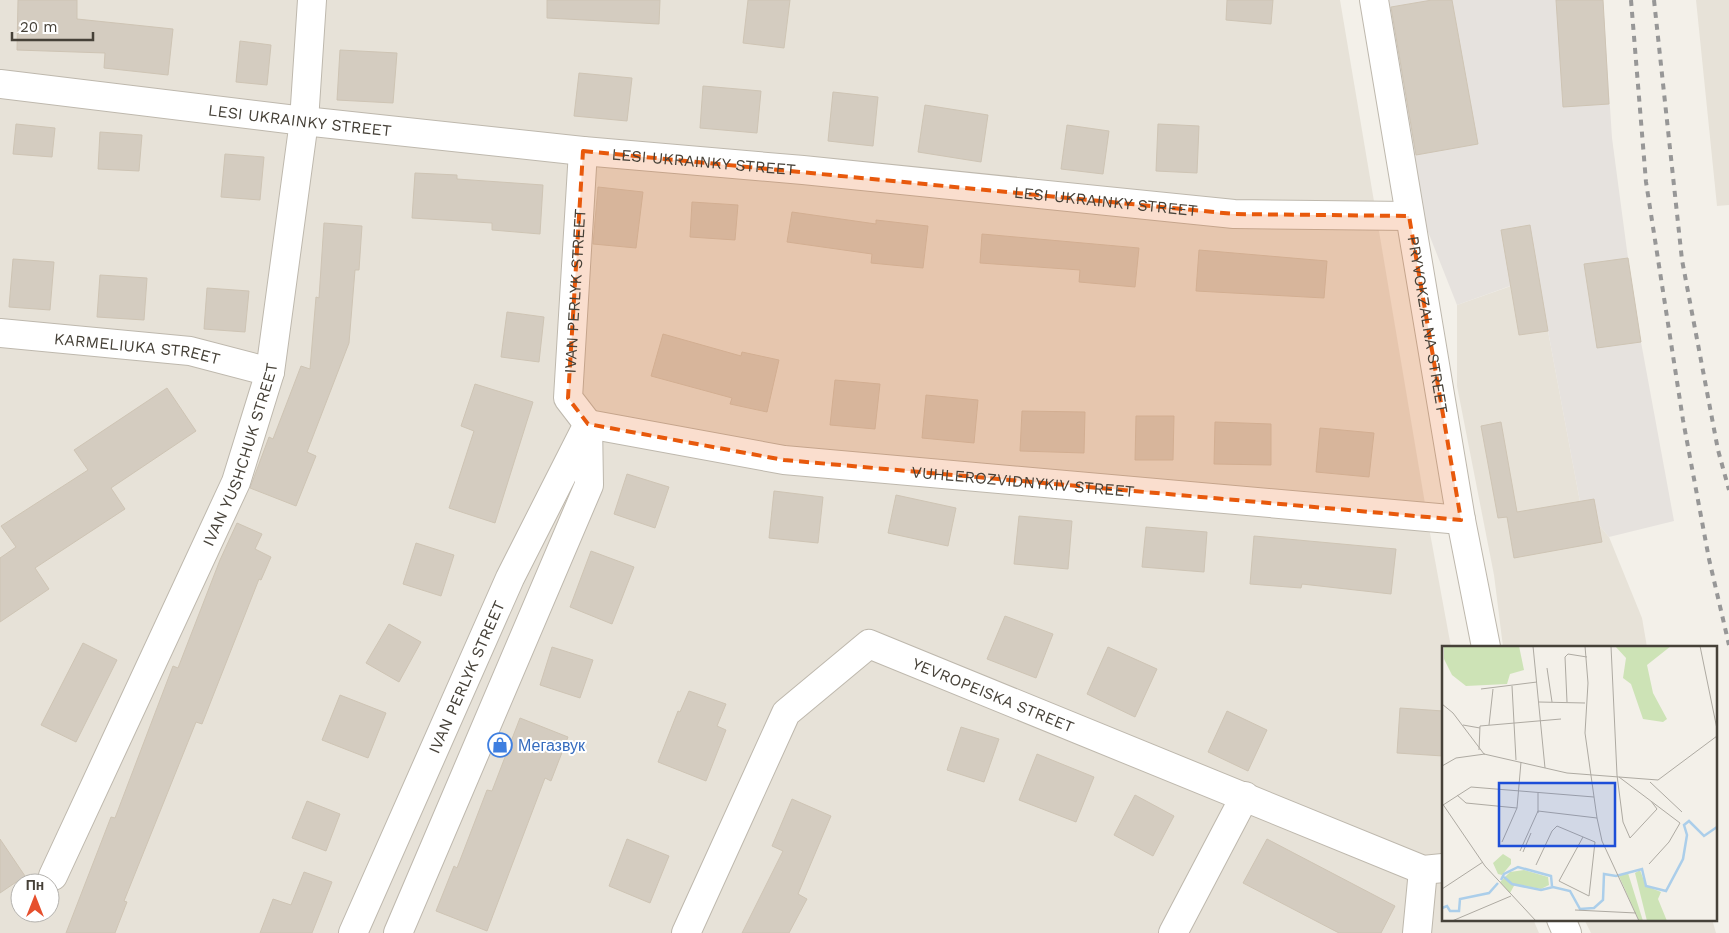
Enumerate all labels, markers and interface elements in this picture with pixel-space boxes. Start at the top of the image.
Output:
scale bar [12,10,94,42]
text: 20 m [20,18,58,36]
street label: LESI UKRAINKY STREET [207,100,393,140]
street label: LESI UKRAINKY STREET [611,144,797,179]
street label: LESI UKRAINKY STREET [1013,182,1199,220]
street label: IVAN PERLYK STREET [560,208,589,374]
street label: PRYVOKZALNA STREET [1404,234,1453,415]
street label: KARMELIUKA STREET [53,329,223,368]
street label: IVAN YUSHCHUK STREET [198,361,281,549]
street label: VUHLEROZVIDNYKIV STREET [911,462,1136,501]
street label: IVAN PERLYK STREET [424,597,508,756]
inset map [1442,646,1716,920]
street label: YEVROPEISKA STREET [910,653,1077,736]
shop icon: Мегазвук [487,732,513,758]
place label: Мегазвук [518,736,586,755]
north arrow [10,873,60,923]
text: Пн [26,877,44,893]

